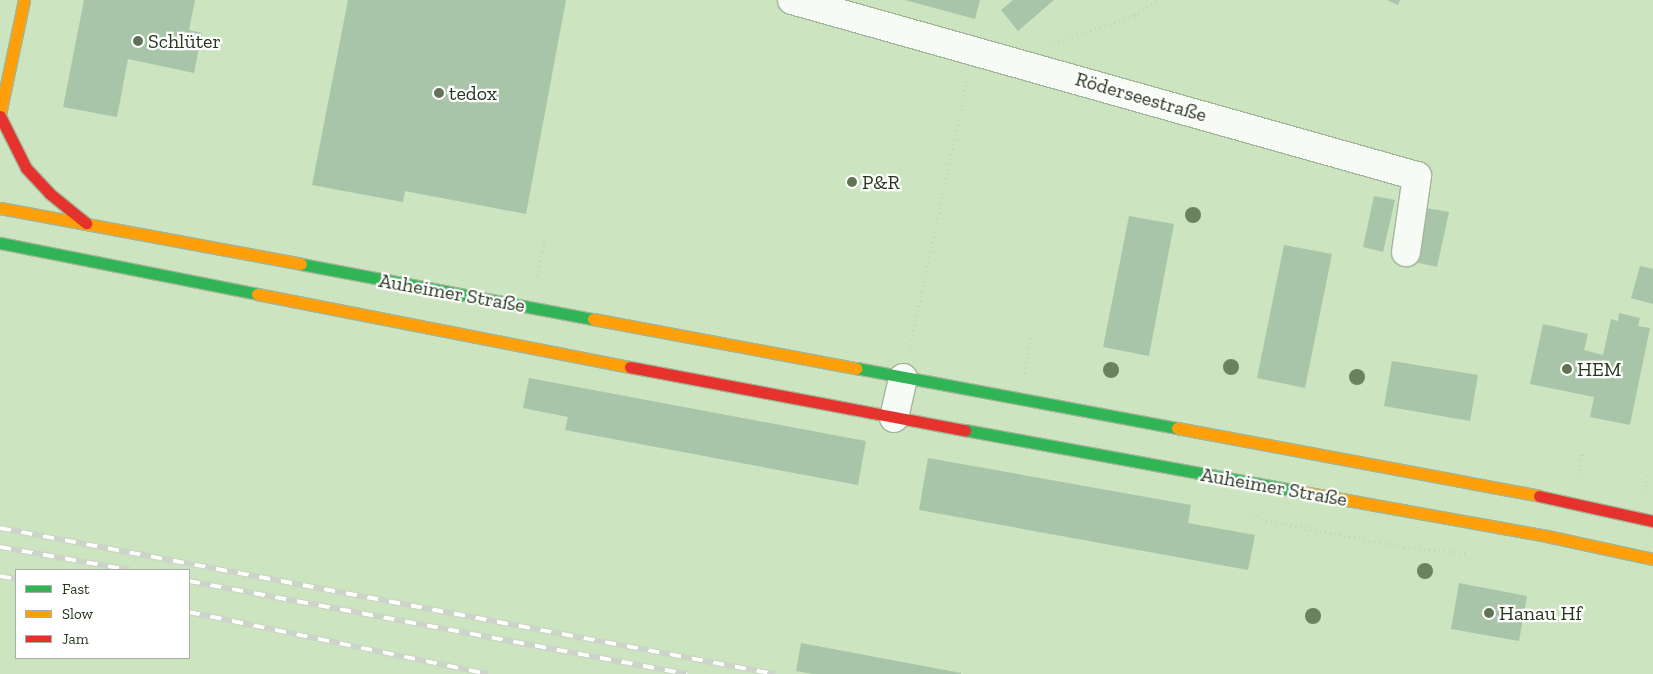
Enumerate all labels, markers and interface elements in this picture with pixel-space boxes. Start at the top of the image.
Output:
place label: Schlüter [148,29,221,53]
marker: Schlüter [132,35,144,47]
street label: Röderseestraße [1073,67,1209,127]
place label: tedox [449,81,497,105]
marker: tedox [433,87,445,99]
place label: P&R [862,170,900,194]
marker: P&R [846,176,858,188]
street label: Auheimer Straße [377,268,527,318]
place label: HEM [1577,357,1621,381]
marker: HEM [1561,363,1573,375]
street label: Auheimer Straße [1199,462,1349,512]
legend [15,569,190,659]
text: Fast [62,580,90,598]
place label: Hanau Hf [1499,601,1582,625]
text: Slow [62,605,93,623]
marker: Hanau Hf [1483,607,1495,619]
text: Jam [62,630,89,648]

